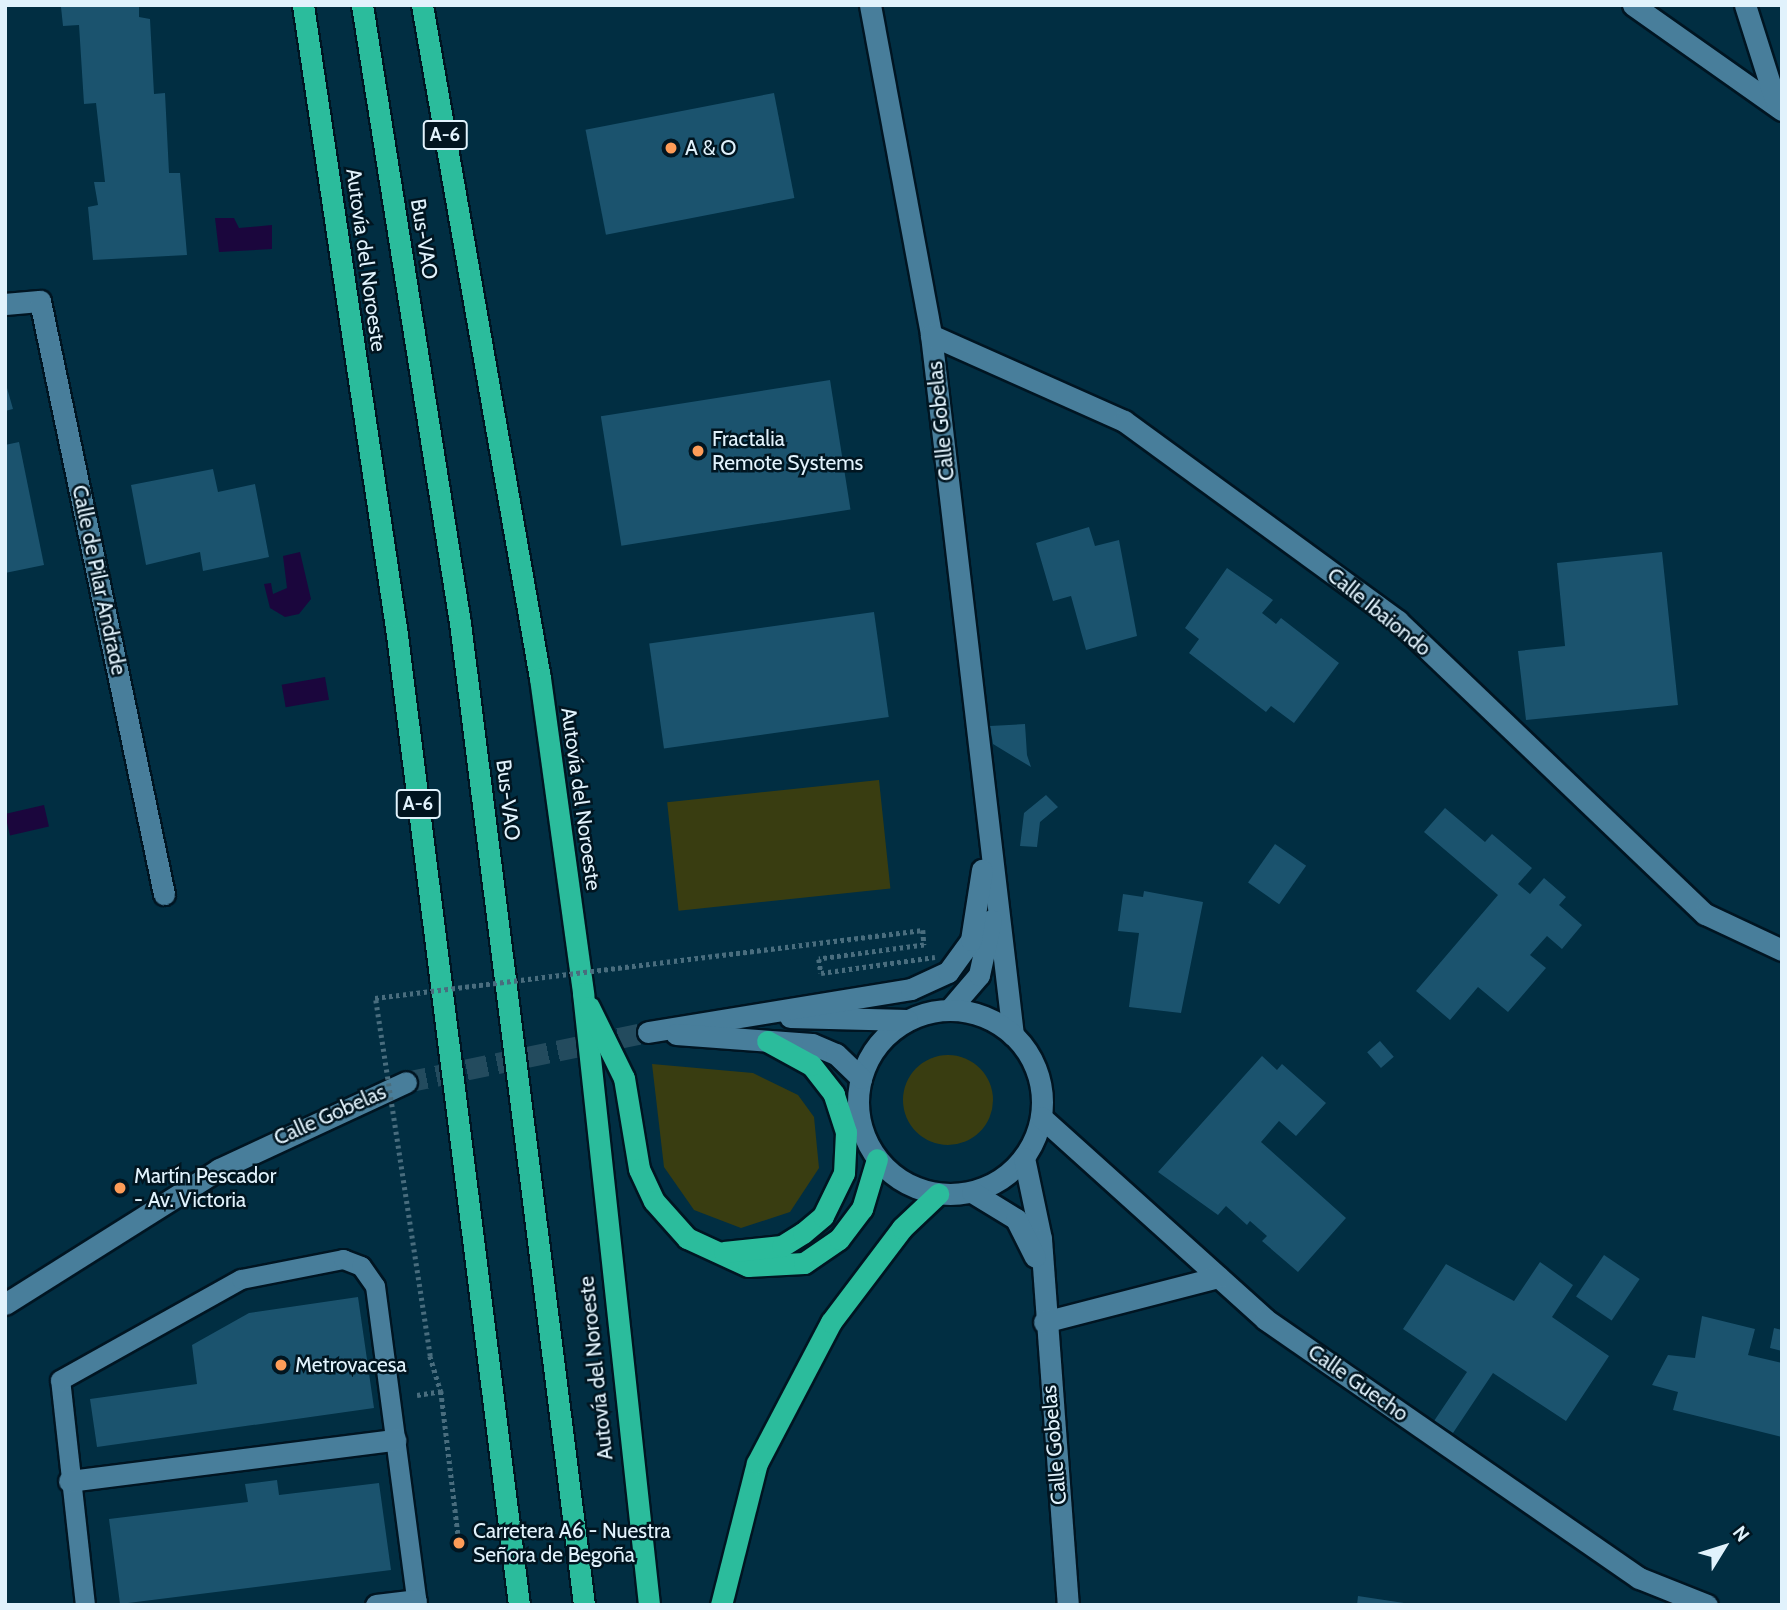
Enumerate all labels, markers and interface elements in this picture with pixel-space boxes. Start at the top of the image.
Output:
road number: A-6 [422,119,468,150]
place label: A & O [685,135,736,161]
marker: A & O [663,140,679,156]
street label: Autovía del Noroeste [341,167,391,353]
street label: Bus-VAO [405,197,443,281]
street label: Calle Gobelas [922,360,960,482]
place label: Fractalia Remote Systems [712,426,863,476]
marker: Fractalia Remote Systems [690,443,706,459]
street label: Calle de Pilar Andrade [67,483,131,677]
street label: Calle Ibaiondo [1322,563,1436,661]
street label: Autovía del Noroeste [556,706,606,892]
street label: Bus-VAO [491,758,525,842]
road number: A-6 [395,789,441,820]
street label: Calle Gobelas [270,1079,390,1151]
place label: Martín Pescador - Av. Victoria [134,1163,276,1213]
marker: Martín Pescador - Av. Victoria [112,1180,128,1196]
street label: Autovía del Noroeste [574,1275,618,1461]
street label: Calle Guecho [1303,1339,1413,1427]
place label: Metrovacesa [295,1352,407,1378]
marker: Metrovacesa [273,1357,289,1373]
street label: Calle Gobelas [1036,1384,1072,1506]
north arrow [1689,1512,1759,1582]
place label: Carretera A6 - Nuestra Señora de Begoña [473,1518,671,1568]
text: N [1728,1521,1754,1546]
marker: Carretera A6 - Nuestra Señora de Begoña [451,1535,467,1551]

